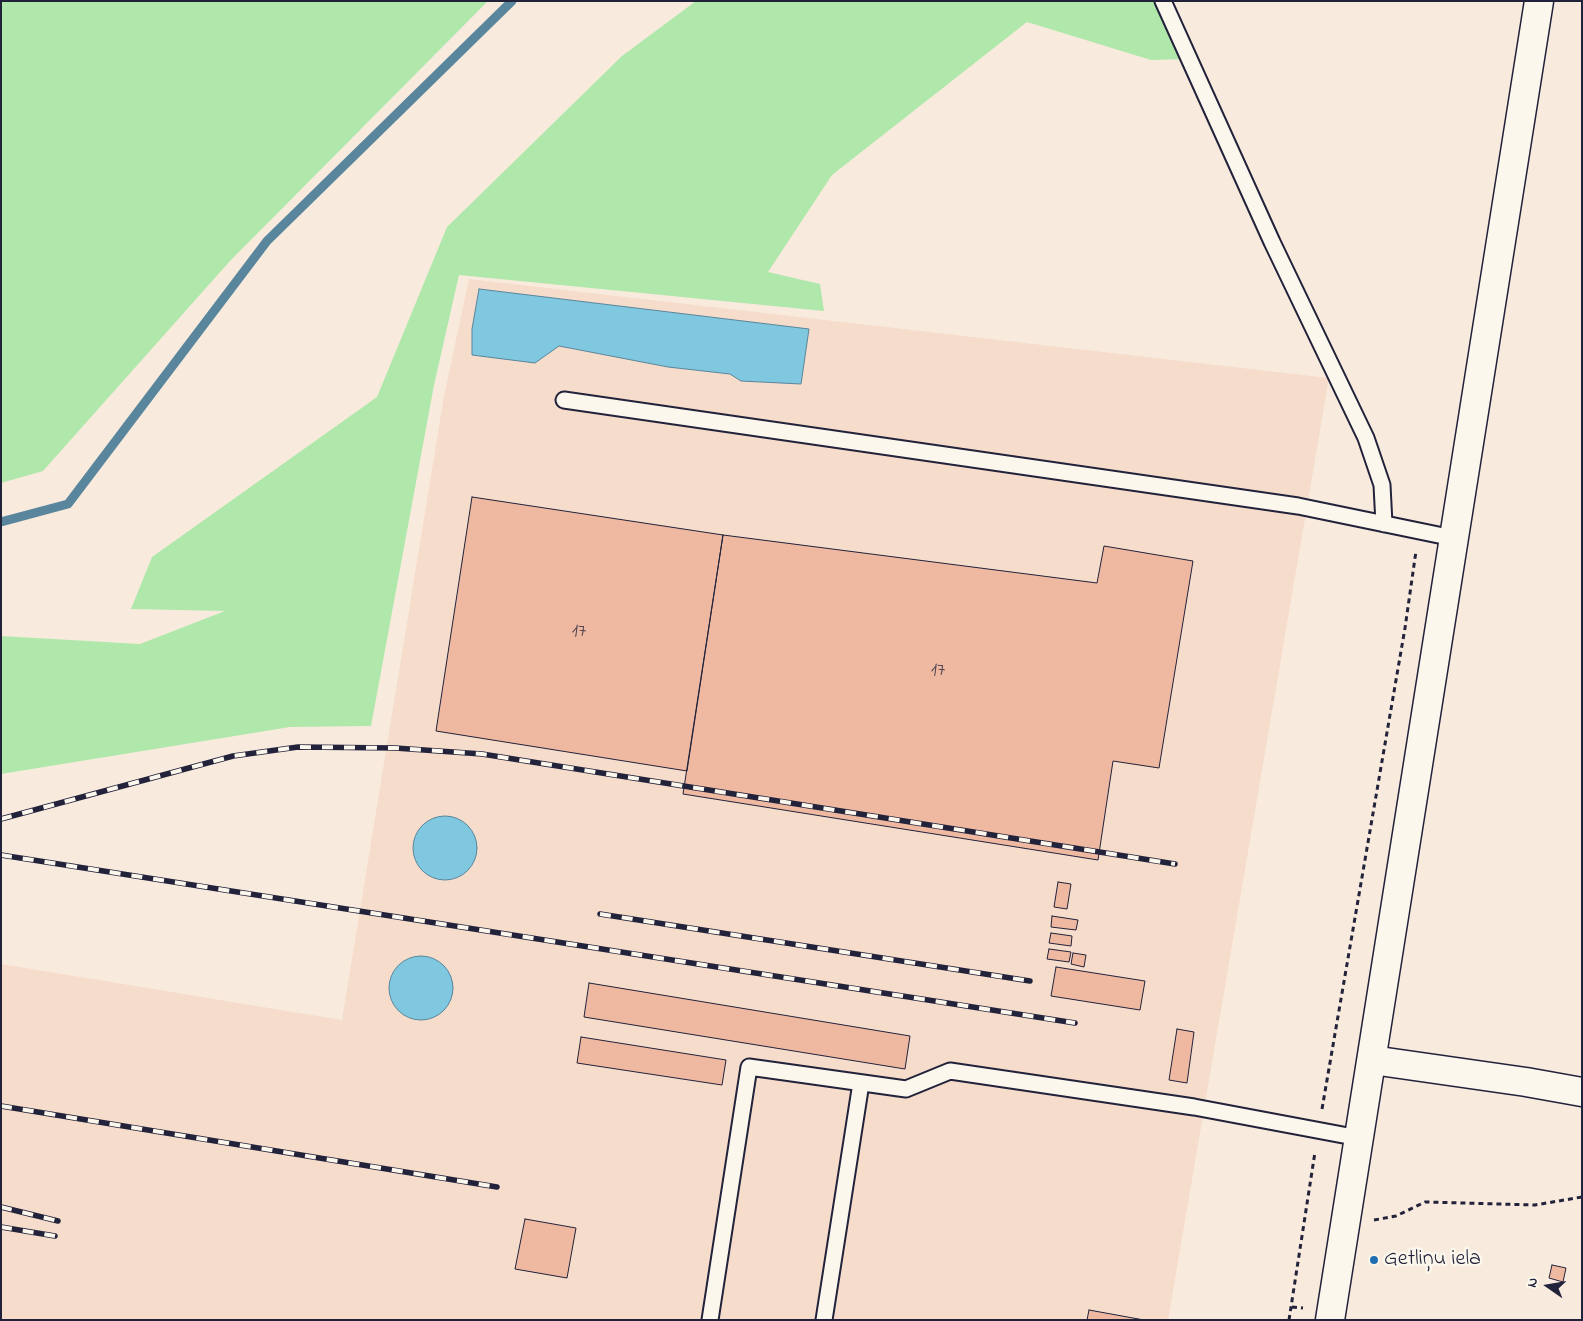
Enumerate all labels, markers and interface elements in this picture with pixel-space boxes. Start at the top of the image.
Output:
house number: 17 [572,621,586,645]
house number: 17 [931,660,945,684]
place label: Getliņu iela [1384,1247,1481,1273]
marker: Getliņu iela [1368,1254,1380,1266]
north arrow [1523,1261,1573,1311]
text: N [1522,1276,1544,1289]

